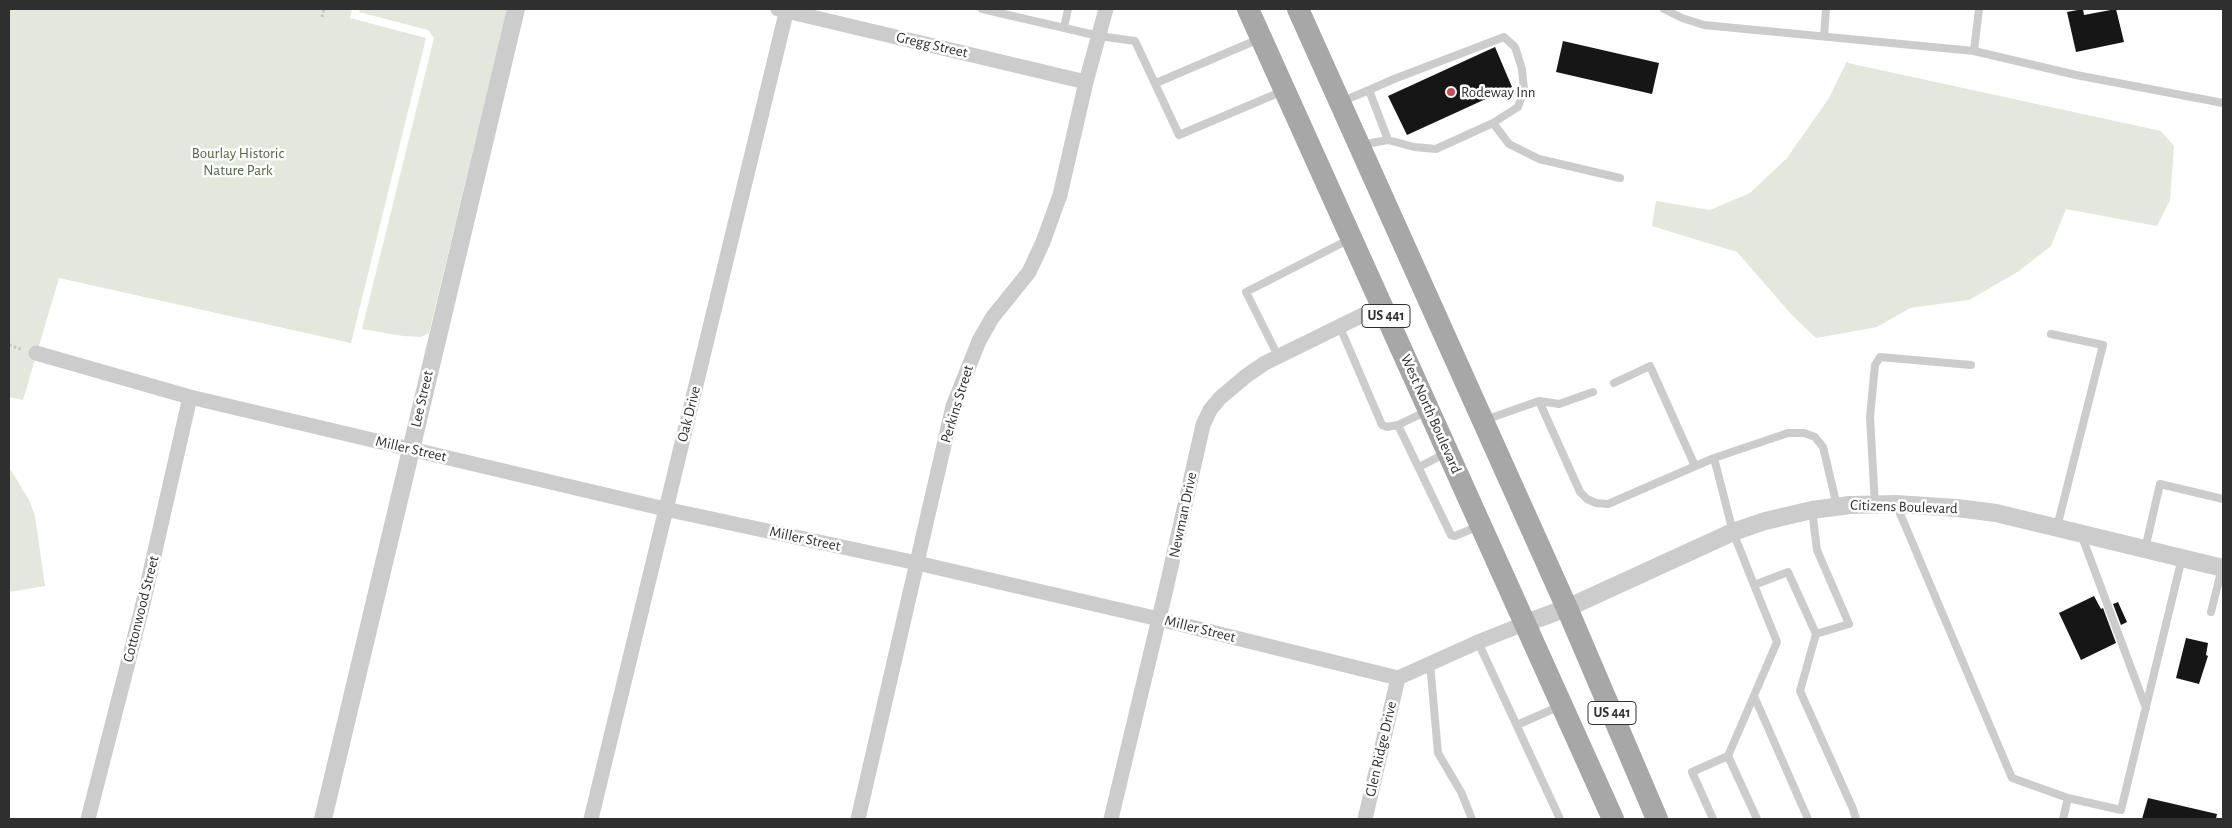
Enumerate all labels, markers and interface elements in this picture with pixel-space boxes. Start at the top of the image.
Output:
street label: Gregg Street [895,28,969,62]
place label: Rodeway Inn [1461,83,1536,101]
marker: Rodeway Inn [1445,86,1457,98]
park label: Bourlay Historic Nature Park [192,144,284,179]
road number: US 441 [1362,304,1410,328]
street label: West North Boulevard [1397,352,1465,476]
street label: Perkins Street [937,363,977,445]
street label: Lee Street [407,369,437,429]
street label: Oak Drive [673,384,705,444]
street label: Miller Street [374,432,448,466]
street label: Newman Drive [1165,470,1201,560]
street label: Citizens Boulevard [1850,496,1958,518]
street label: Miller Street [768,523,842,555]
street label: Cottonwood Street [119,554,163,664]
street label: Miller Street [1163,612,1237,646]
street label: Glen Ridge Drive [1361,700,1401,798]
road number: US 441 [1588,701,1636,724]

